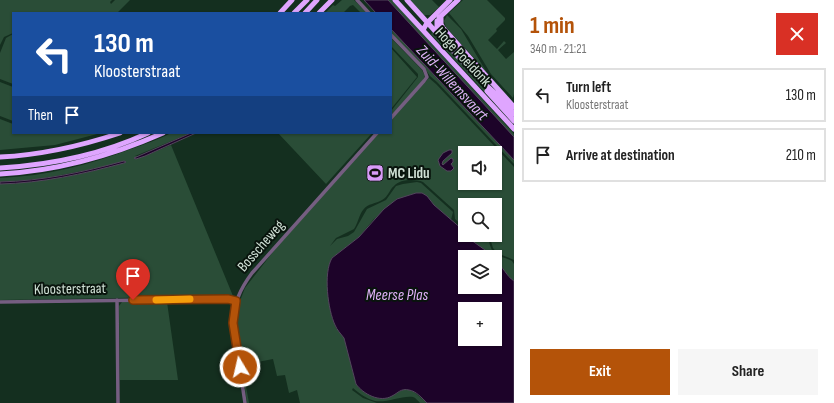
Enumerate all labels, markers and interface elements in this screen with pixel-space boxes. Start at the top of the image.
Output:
text: 1 min [530,11,575,40]
button: close [776,13,818,55]
street label: Hoge Poeldonk [431,23,495,91]
text: 130 m [94,27,154,60]
icon: left [28,28,80,80]
water label: Zuid-Willemsvaart [411,40,493,126]
text: 340 m · 21:21 [530,41,586,57]
text: Kloosterstraat [94,61,181,82]
text: Turn left [566,78,611,97]
icon: left [532,84,554,106]
text: 130 m [786,86,816,105]
text: Kloosterstraat [566,97,629,113]
icon: arrive [61,104,83,126]
text: Then [28,106,53,125]
icon: arrive [532,144,554,166]
map controls [458,146,502,346]
button: sound [458,146,502,190]
text: Arrive at destination [566,146,675,165]
text: 210 m [786,146,816,165]
sports icon: MC Lidu [365,163,385,183]
place label: MC Lidu [388,164,430,183]
button: search [458,198,502,242]
street label: Bosscheweg [233,216,289,276]
button: layers [458,250,502,294]
pin [116,259,150,300]
icon: arrive [122,265,144,287]
street label: Kloosterstraat [34,279,107,299]
water label: Meerse Plas [366,286,428,305]
button: + [458,302,502,346]
position arrow [219,346,261,388]
button: Exit [530,349,670,395]
button: Share [678,349,818,395]

